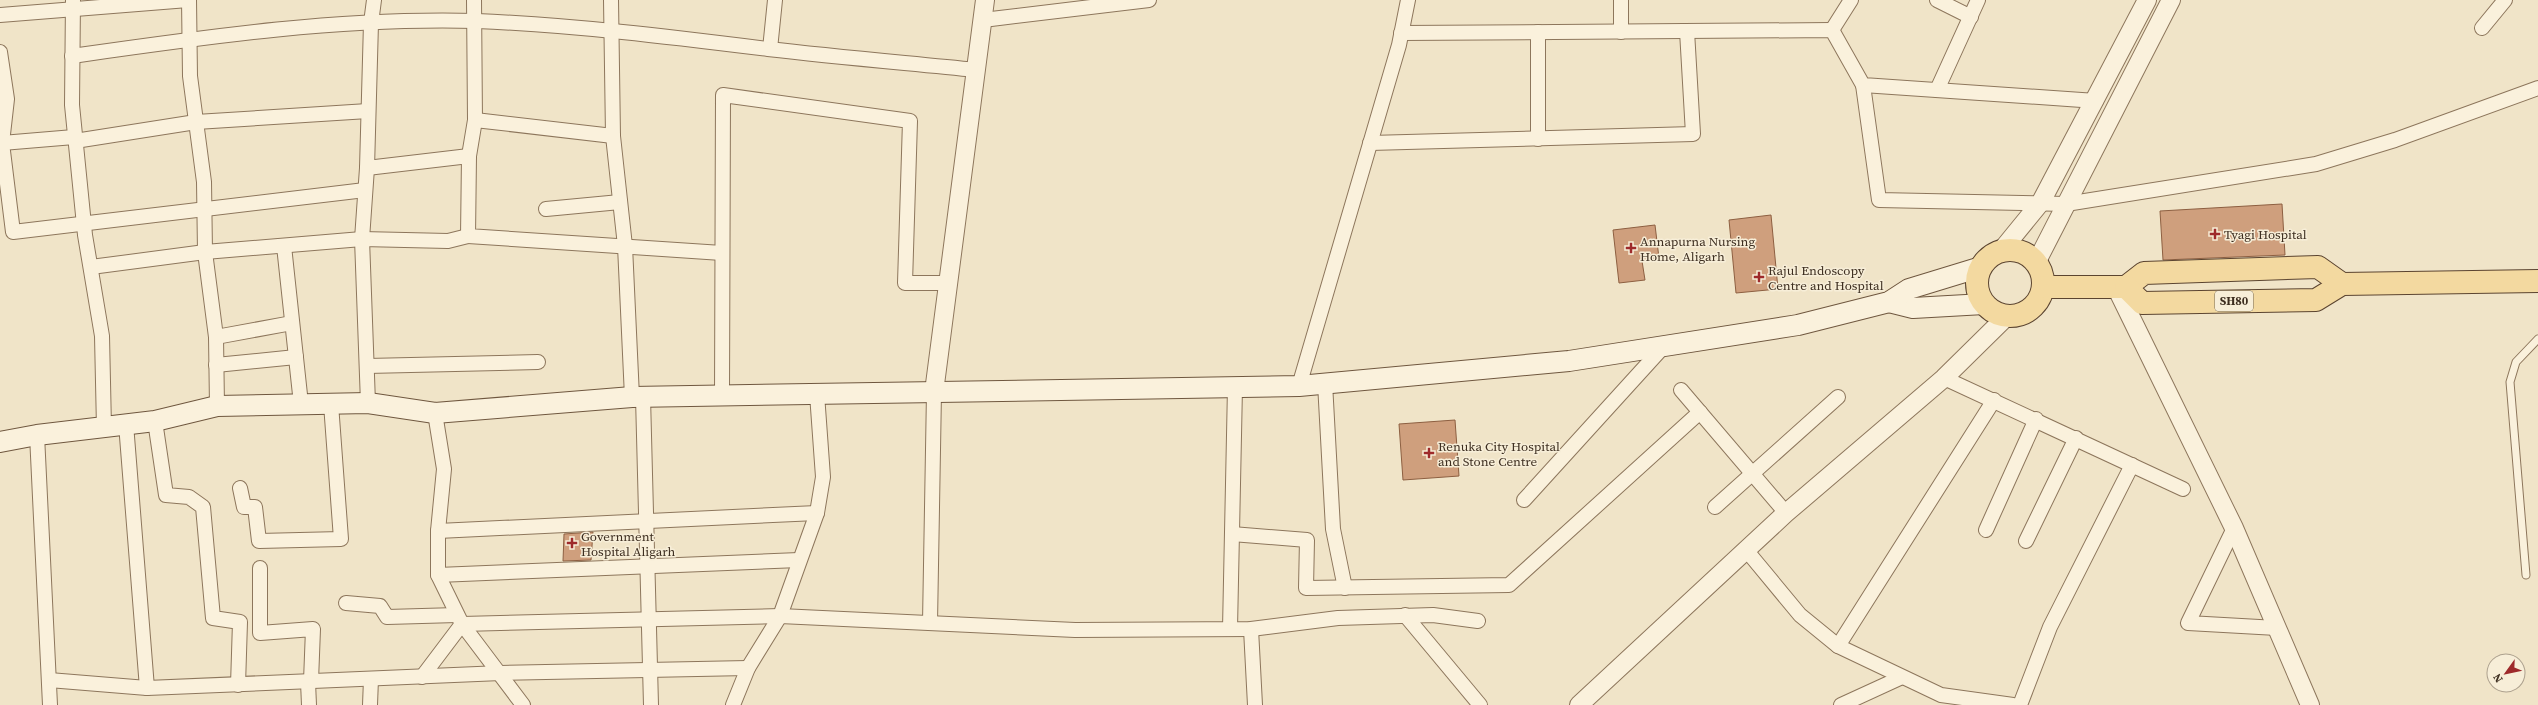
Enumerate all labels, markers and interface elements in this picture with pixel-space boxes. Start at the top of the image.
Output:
place label: Tyagi Hospital [2224,226,2307,243]
marker: Tyagi Hospital [2209,228,2221,240]
place label: Annapurna Nursing Home, Aligarh [1640,233,1755,265]
marker: Annapurna Nursing Home, Aligarh [1625,242,1637,254]
place label: Rajul Endoscopy Centre and Hospital [1768,262,1884,294]
marker: Rajul Endoscopy Centre and Hospital [1753,271,1765,283]
road number: SH80 [2215,291,2253,311]
place label: Renuka City Hospital and Stone Centre [1438,438,1560,470]
marker: Renuka City Hospital and Stone Centre [1423,447,1435,459]
place label: Government Hospital Aligarh [581,528,676,560]
marker: Government Hospital Aligarh [566,537,578,549]
north arrow [2486,653,2526,693]
text: N [2490,671,2507,686]

